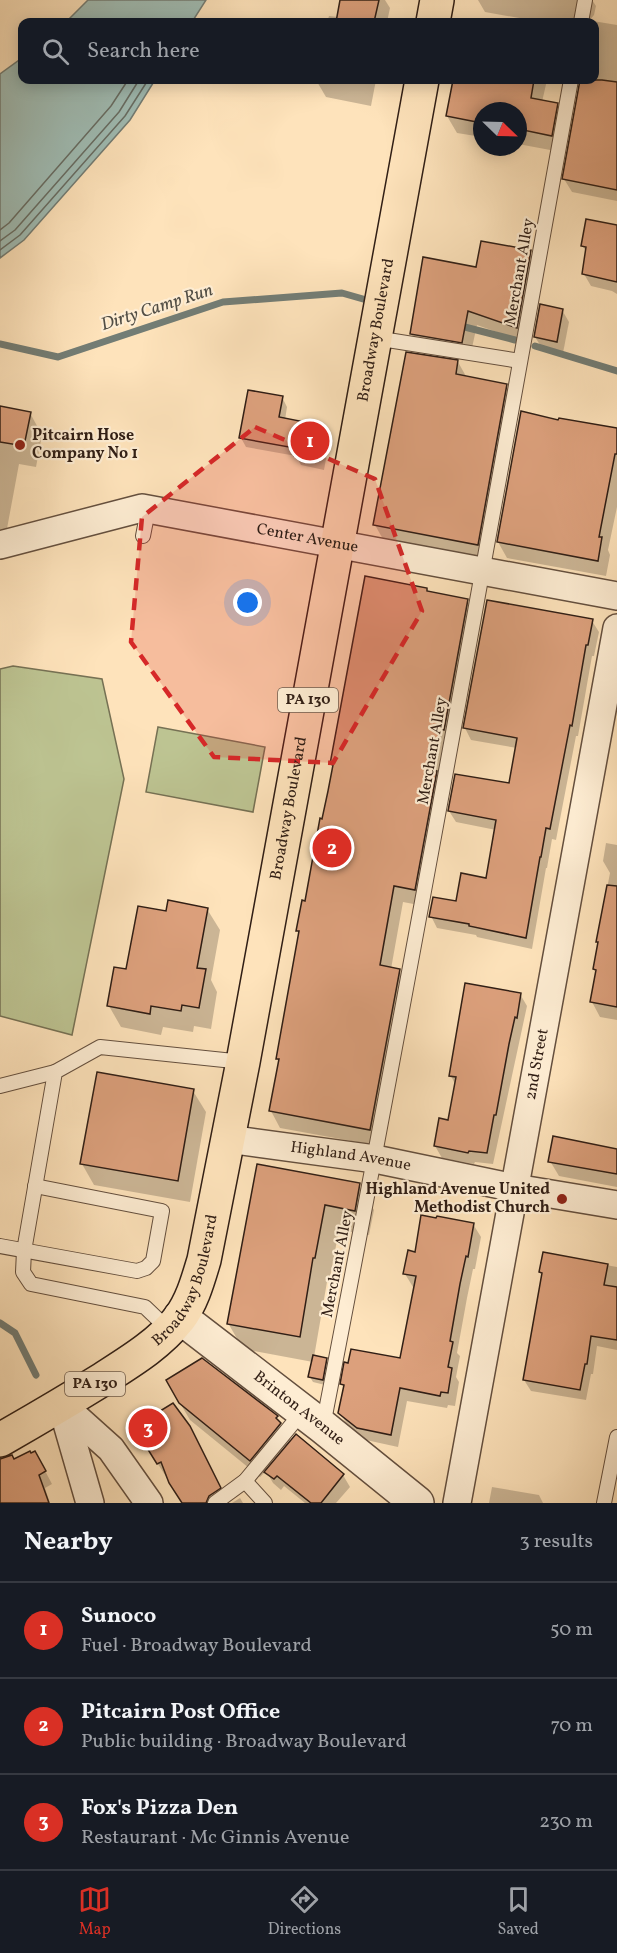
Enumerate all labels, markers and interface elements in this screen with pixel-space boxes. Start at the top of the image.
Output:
search box [18,18,599,84]
icon: search [39,35,72,68]
text: Search here [87,36,200,67]
north arrow [473,102,527,156]
street label: Merchant Alley [500,216,540,327]
street label: Broadway Boulevard [353,257,400,404]
water label: Dirty Camp Run [98,278,216,338]
pin: 1 [290,418,330,464]
place label: Pitcairn Hose Company No 1 [32,425,138,465]
marker: Pitcairn Hose Company No 1 [13,438,27,452]
street label: Center Avenue [255,518,360,559]
your location [233,588,262,617]
road number: PA 130 [278,688,338,712]
street label: Merchant Alley [413,695,453,806]
street label: Broadway Boulevard [265,735,313,882]
pin: 2 [312,826,352,870]
street label: 2nd Street [520,1026,555,1102]
street label: Highland Avenue [289,1137,413,1177]
place label: Highland Avenue United Methodist Church [366,1179,550,1219]
marker: Highland Avenue United Methodist Church [555,1192,569,1206]
street label: Merchant Alley [317,1208,359,1319]
street label: Broadway Boulevard [147,1212,224,1352]
street label: Brinton Avenue [249,1366,349,1451]
road number: PA 130 [65,1372,125,1396]
pin: 3 [128,1406,168,1450]
text: Nearby [24,1524,113,1560]
text: 3 results [519,1528,593,1556]
text: Sunoco [81,1601,156,1632]
text: 1 [39,1616,48,1644]
text: 50 m [550,1616,593,1644]
text: Fuel · Broadway Boulevard [81,1632,312,1660]
text: Pitcairn Post Office [81,1697,280,1728]
text: 2 [38,1712,49,1740]
text: 70 m [550,1712,593,1740]
text: Public building · Broadway Boulevard [81,1728,407,1756]
text: Fox's Pizza Den [81,1793,238,1824]
text: 3 [38,1808,49,1836]
text: 230 m [539,1808,593,1836]
text: Restaurant · Mc Ginnis Avenue [81,1824,349,1852]
tab: Map [78,1883,111,1941]
tab: Directions [268,1883,341,1941]
tab: Saved [498,1883,539,1941]

